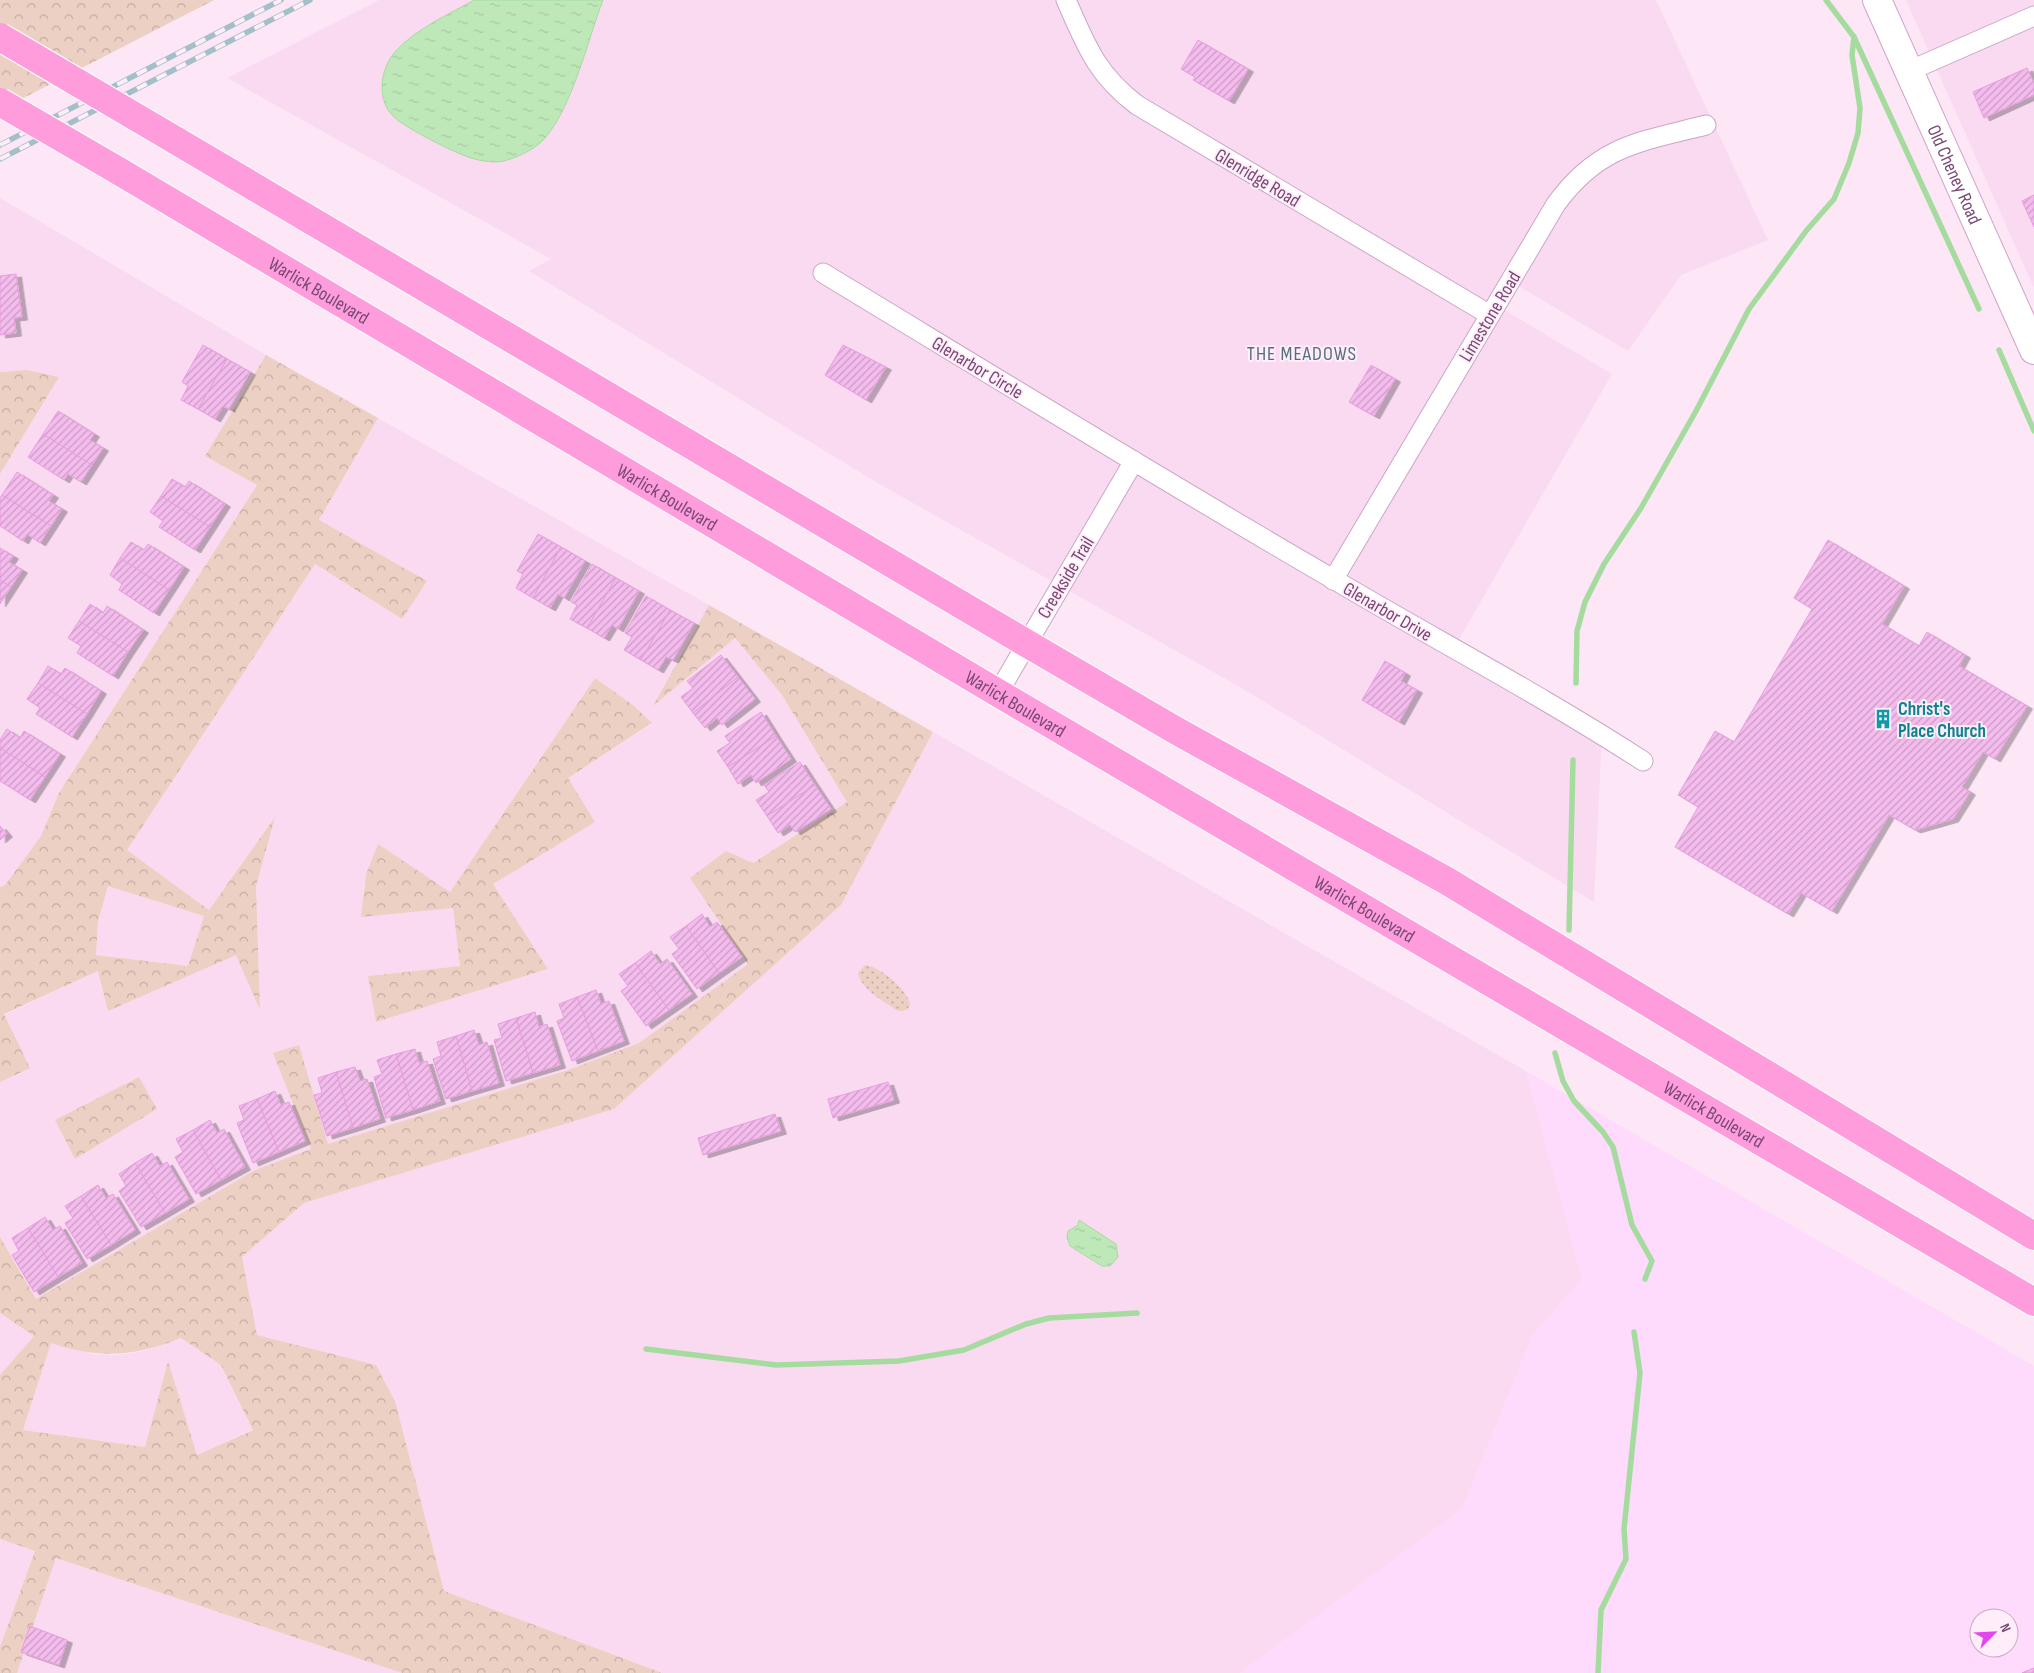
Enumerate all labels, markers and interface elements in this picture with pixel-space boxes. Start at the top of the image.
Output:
street label: Old Cheney Road [1921,122,1986,228]
street label: Glenridge Road [1210,144,1304,213]
street label: Warlick Boulevard [264,253,373,330]
street label: Limestone Road [1454,267,1526,366]
street label: Glenarbor Circle [927,332,1027,405]
district label: THE MEADOWS [1247,342,1357,366]
street label: Warlick Boulevard [612,459,721,537]
street label: Creekside Trail [1033,533,1100,623]
street label: Glenarbor Drive [1339,578,1436,647]
street label: Warlick Boulevard [960,666,1069,743]
place label: Christ's Place Church [1898,698,1986,743]
building icon: Christ's Place Church [1872,708,1894,730]
street label: Warlick Boulevard [1310,871,1419,948]
street label: Warlick Boulevard [1659,1077,1768,1154]
north arrow [1969,1608,2019,1658]
text: N [1996,1621,2015,1635]

